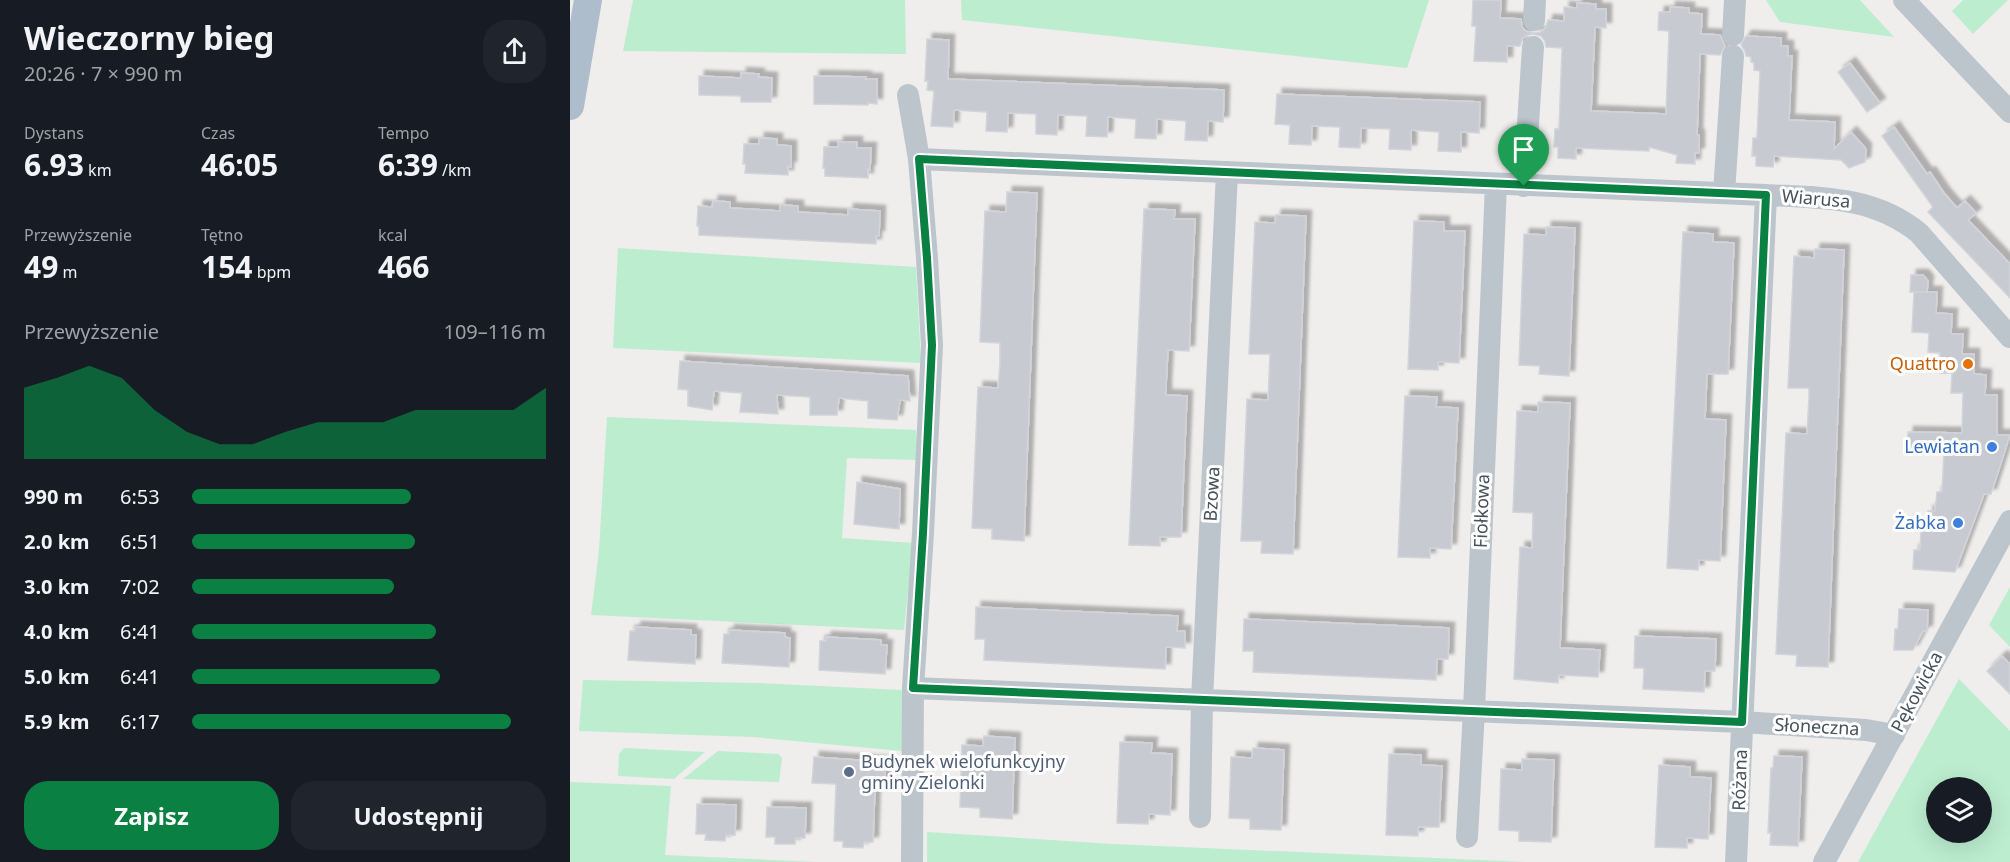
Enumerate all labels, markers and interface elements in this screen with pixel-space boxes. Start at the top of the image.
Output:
text: Wieczorny bieg [24,15,274,60]
button: share [483,20,546,83]
text: 20:26 · 7 × 990 m [24,60,182,87]
text: Dystans [24,122,84,144]
text: Czas [201,122,235,144]
text: Tempo [378,122,429,144]
pin [1498,124,1549,186]
icon: arrive [1507,133,1540,166]
text: 6.93 [24,144,84,185]
text: 46:05 [201,144,278,185]
text: 6:39 [378,144,438,185]
text: km [84,159,112,181]
text: /km [438,159,472,181]
street label: Wiarusa [1781,183,1851,213]
text: Przewyższenie [24,224,132,246]
text: Tętno [201,224,243,246]
text: kcal [378,224,407,246]
text: 49 [24,246,58,287]
text: 154 [201,246,252,287]
text: 466 [378,246,429,287]
text: m [58,261,77,283]
text: bpm [252,261,291,283]
text: Przewyższenie [24,318,159,345]
text: 109–116 m [443,318,546,345]
place label: Quattro [1890,351,1956,375]
marker: Quattro [1961,357,1975,371]
place label: Lewiatan [1904,434,1980,458]
marker: Lewiatan [1985,440,1999,454]
street label: Bzowa [1198,466,1224,522]
street label: Fiołkowa [1468,474,1494,548]
text: 990 m [24,483,83,510]
text: 6:53 [120,483,160,510]
place label: Żabka [1895,510,1946,534]
marker: Żabka [1951,516,1965,530]
text: 2.0 km [24,528,90,555]
text: 6:51 [120,528,160,555]
text: 3.0 km [24,573,90,600]
text: 7:02 [120,573,160,600]
text: 4.0 km [24,618,90,645]
text: 6:41 [120,618,160,645]
street label: Pękowicka [1885,647,1947,736]
text: 5.0 km [24,663,90,690]
text: 6:41 [120,663,160,690]
text: 5.9 km [24,708,90,735]
text: 6:17 [120,708,160,735]
street label: Słoneczna [1774,712,1860,740]
place label: Budynek wielofunkcyjny gminy Zielonki [861,749,1066,794]
street label: Różana [1726,749,1752,811]
marker: Budynek wielofunkcyjny gminy Zielonki [842,765,856,779]
map controls [1926,777,1992,843]
button: layers [1926,777,1992,843]
button: Zapisz [24,781,279,850]
button: Udostępnij [291,781,546,850]

